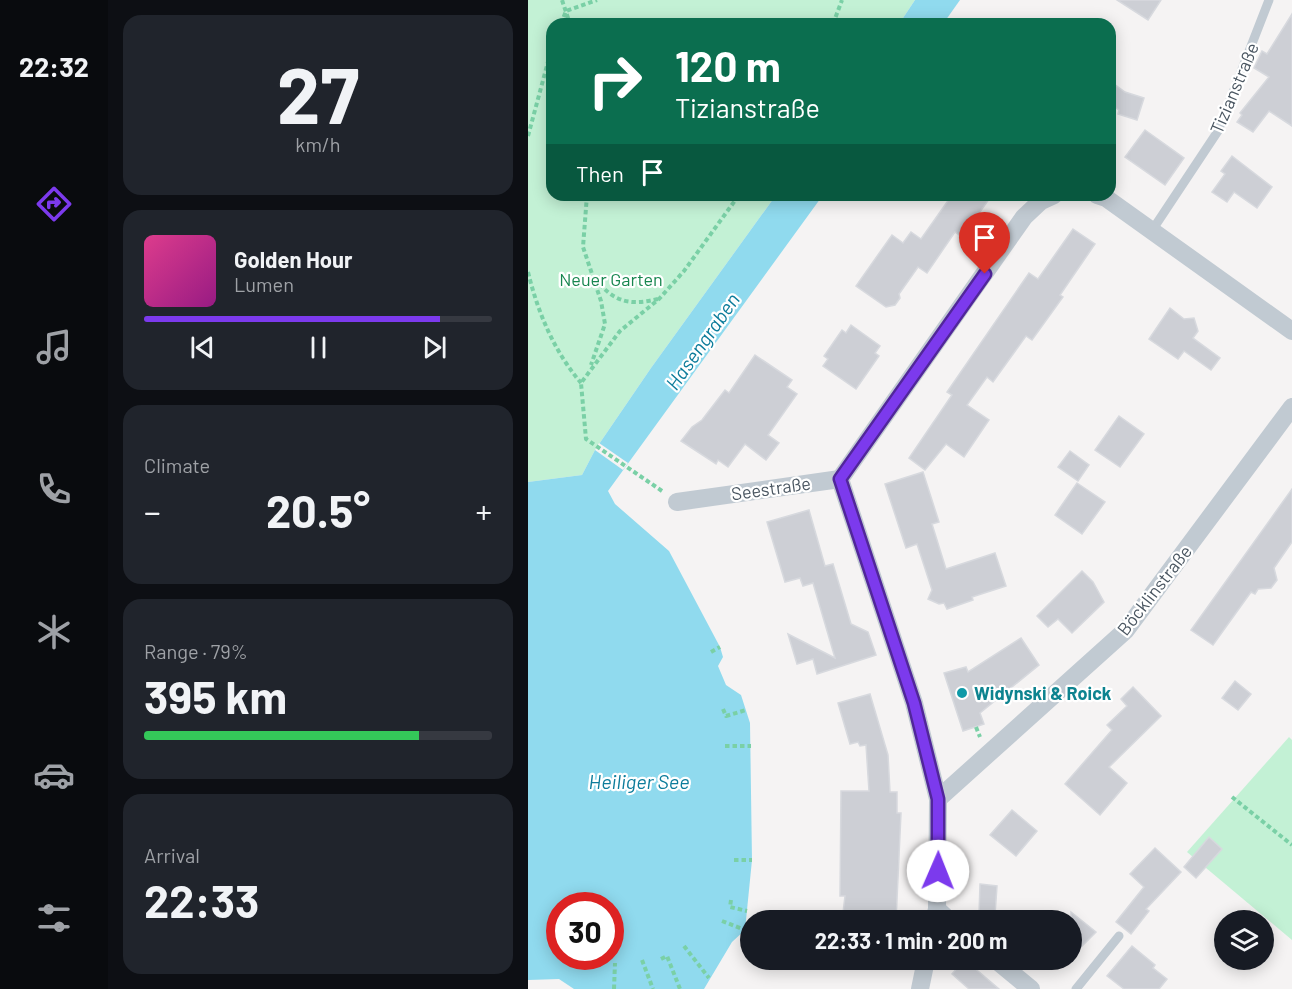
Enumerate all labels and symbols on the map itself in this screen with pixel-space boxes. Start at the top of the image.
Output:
street label: Tizianstraße [1205,39,1263,137]
pin [959,212,1010,274]
park label: Neuer Garten [559,268,663,290]
water label: Hasengraben [660,288,744,394]
street label: Seestraße [730,472,812,504]
street label: Böcklinstraße [1112,541,1196,639]
place label: Widynski & Roick [974,682,1112,704]
marker: Widynski & Roick [955,686,969,700]
water label: Heiliger See [588,769,690,793]
position arrow [906,839,970,903]
speed limit sign: 30 [546,892,624,970]

